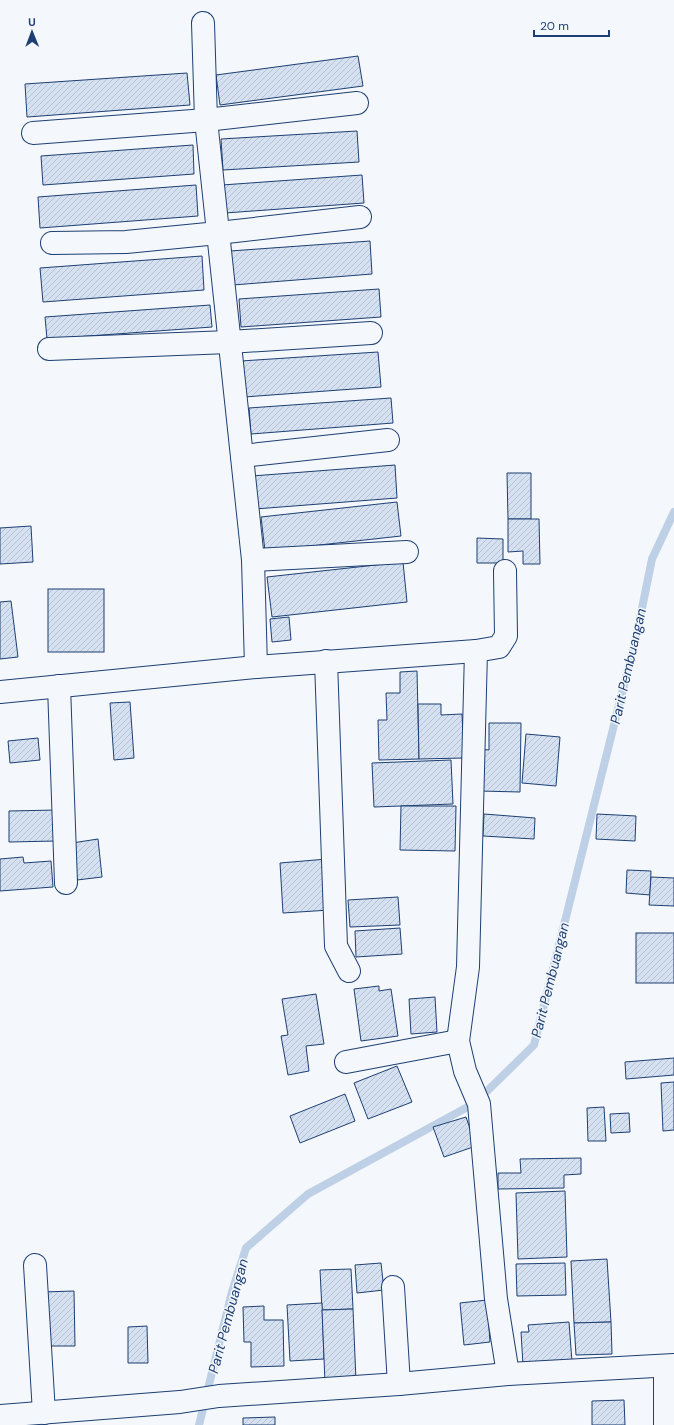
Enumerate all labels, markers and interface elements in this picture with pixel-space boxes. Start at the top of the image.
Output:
north arrow [12,12,52,52]
scale bar [534,12,609,38]
text: U [28,15,36,29]
text: 20 m [540,18,569,34]
water label: Parit Pembuangan [606,606,650,726]
water label: Parit Pembuangan [527,921,573,1039]
water label: Parit Pembuangan [204,1257,252,1375]

